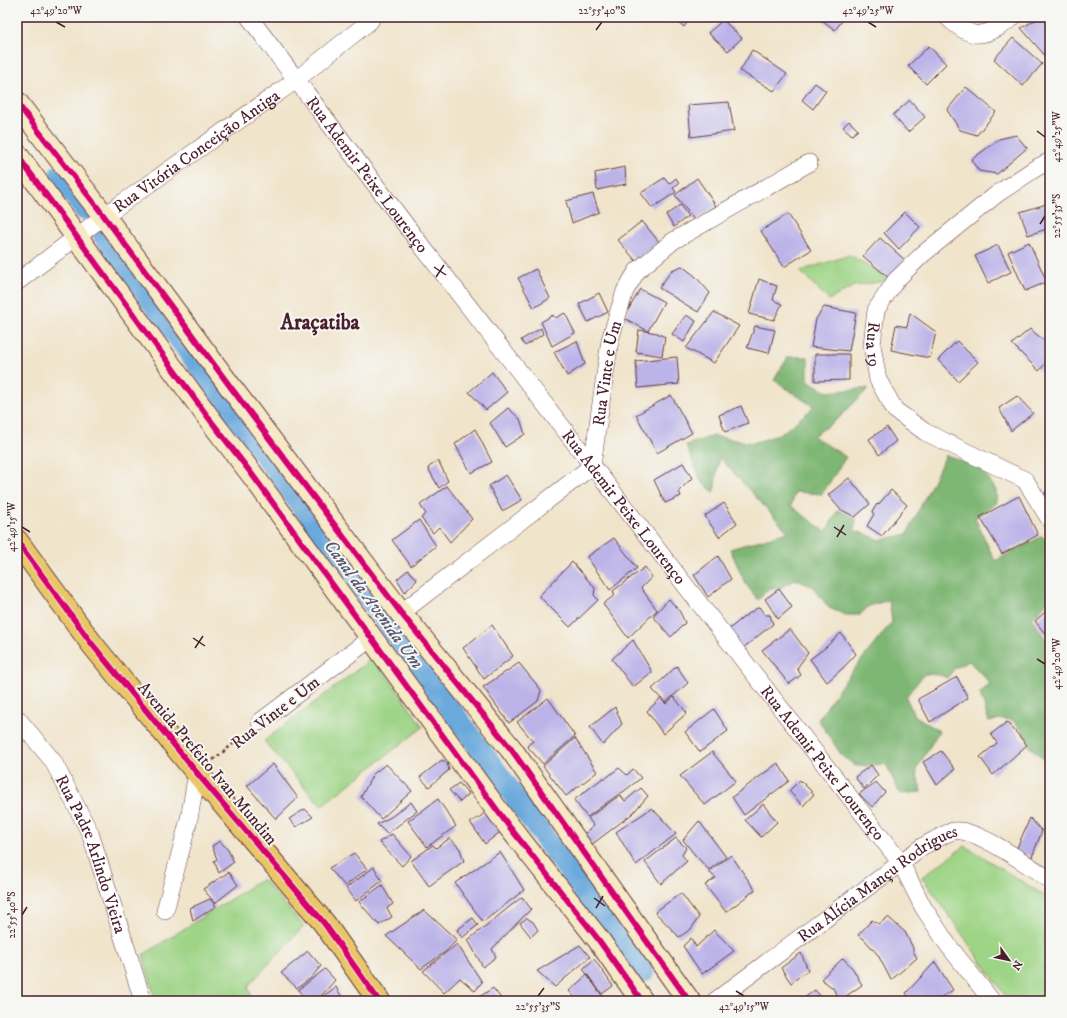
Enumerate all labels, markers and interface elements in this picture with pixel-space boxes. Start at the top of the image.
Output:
text: 42°49'20"W [30,5,83,17]
text: 22°55'40"S [579,5,625,17]
text: 42°49'25"W [842,5,894,17]
street label: Rua Vitória Conceição Antiga [109,85,285,218]
street label: Rua Ademir Peixe Lourenço [301,92,433,258]
text: 42°49'25"W [1051,111,1063,163]
text: 22°55'35"S [1051,194,1063,238]
district label: Araçatiba [280,310,361,336]
street label: Rua Vinte e Um [588,318,627,427]
street label: Rua 19 [860,321,886,369]
street label: Rua Ademir Peixe Lourenço [556,425,691,589]
text: 42°49'15"W [6,501,18,552]
water label: Canal da Avenida Um [319,536,427,673]
text: 42°49'20"W [1051,637,1063,690]
street label: Rua Vinte e Um [227,671,325,754]
street label: Avenida Prefeito Ivan Mundim [132,677,282,850]
street label: Rua Ademir Peixe Lourenço [755,681,889,845]
street label: Rua Padre Arlindo Vieira [50,771,131,937]
street label: Rua Alícia Mançu Rodrigues [793,821,959,948]
text: 22°55'40"S [6,892,18,938]
north arrow [989,940,1029,980]
text: N [1008,957,1025,973]
text: 22°55'35"S [516,1001,560,1013]
text: 42°49'15"W [719,1001,770,1013]

